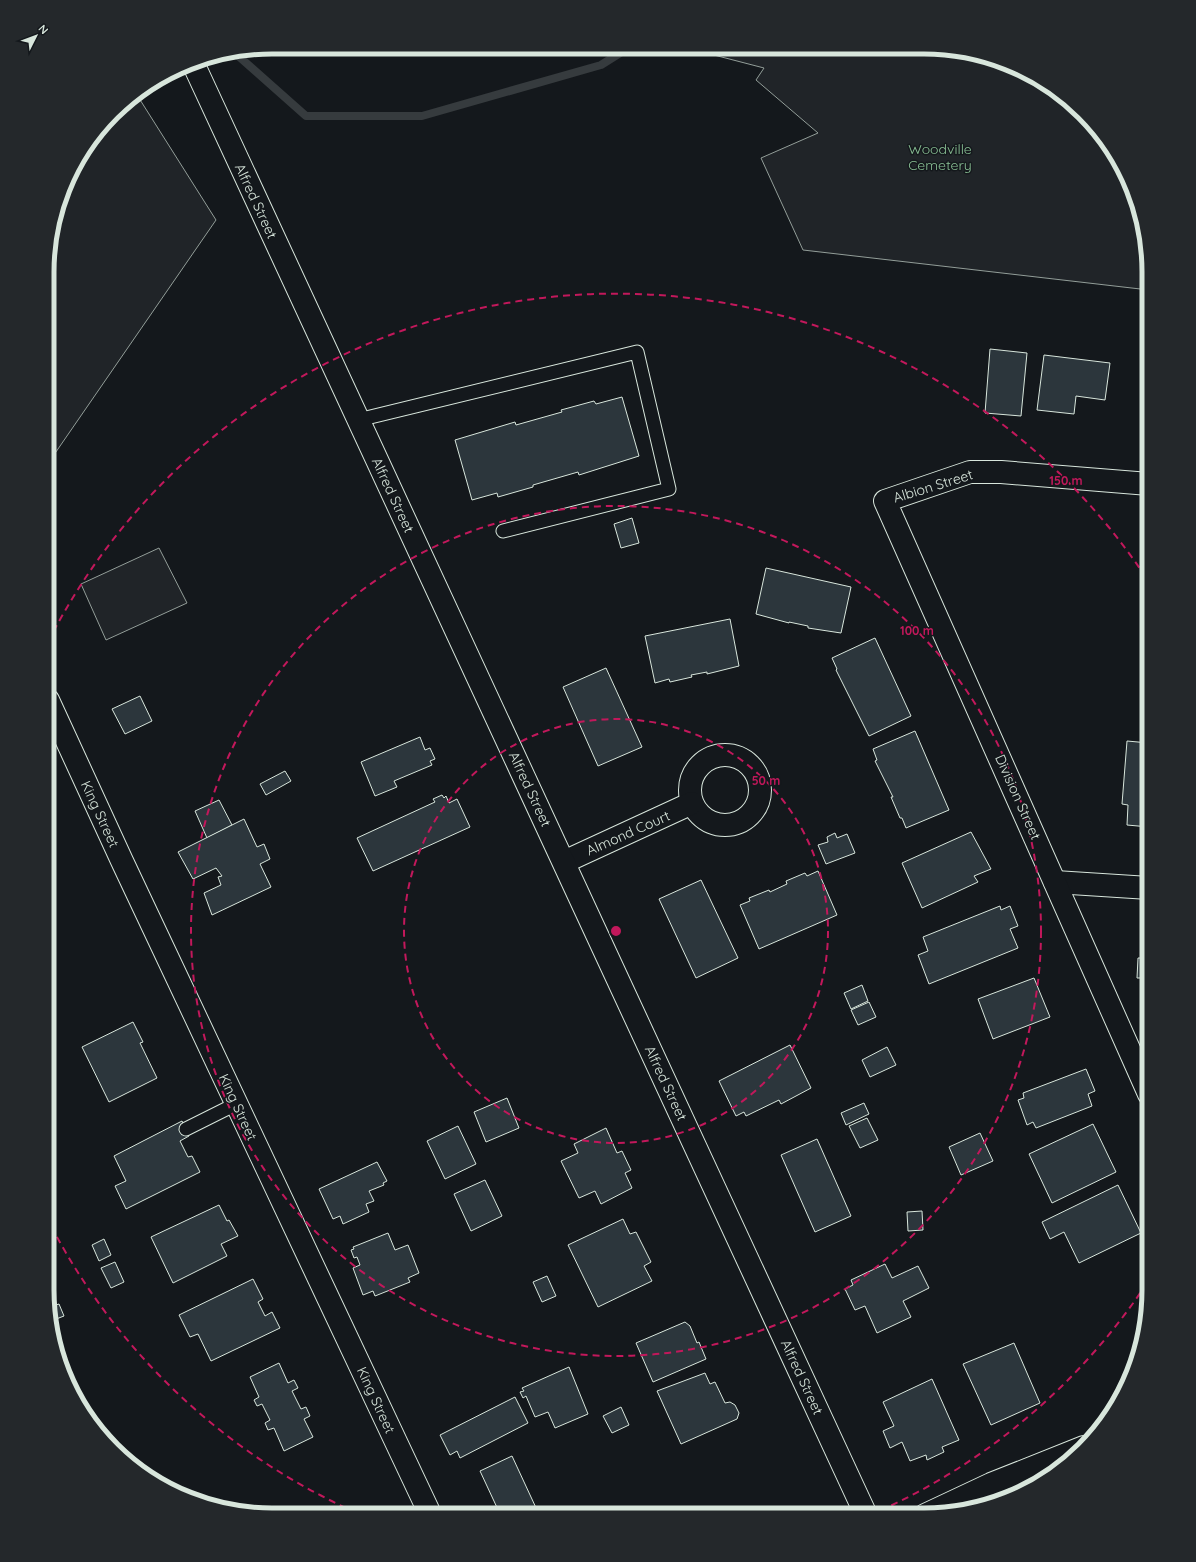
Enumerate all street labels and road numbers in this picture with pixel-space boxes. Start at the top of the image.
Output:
street label: Alfred Street [231,161,281,242]
street label: Alfred Street [368,455,418,536]
street label: Albion Street [891,465,975,507]
street label: Alfred Street [505,749,555,830]
street label: Division Street [991,751,1045,843]
street label: King Street [77,778,123,850]
street label: Almond Court [583,806,673,859]
street label: Alfred Street [641,1043,691,1124]
street label: King Street [215,1071,261,1143]
street label: Alfred Street [777,1337,827,1418]
street label: King Street [353,1364,399,1436]

